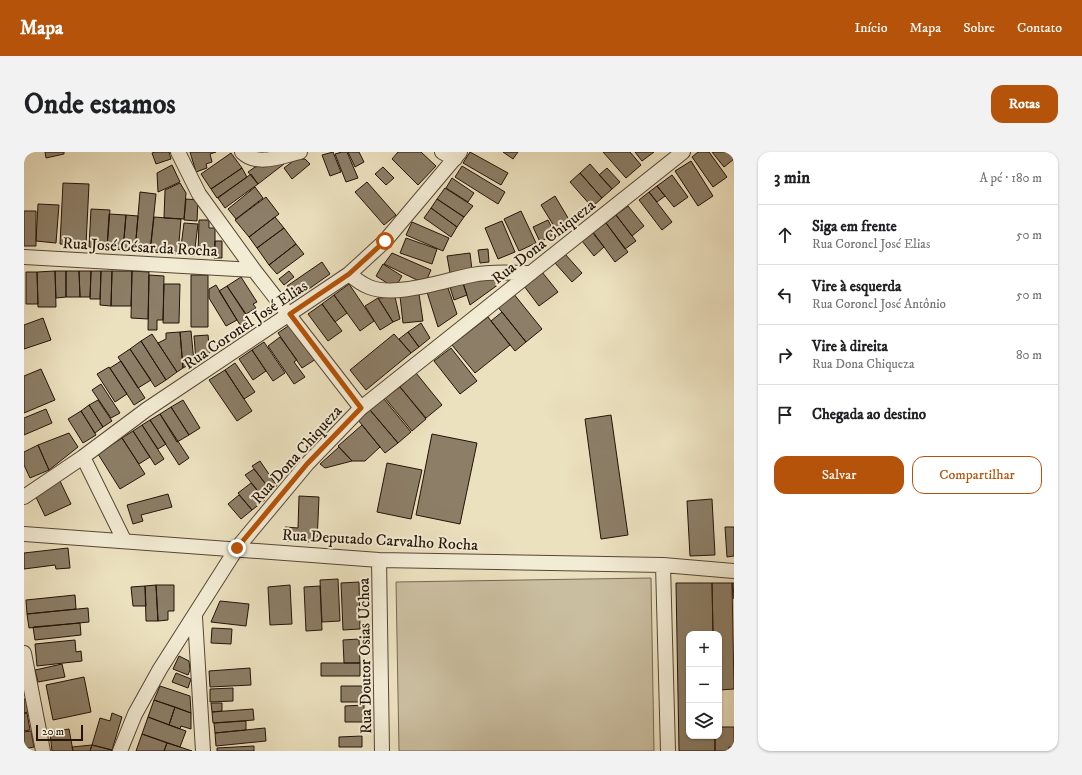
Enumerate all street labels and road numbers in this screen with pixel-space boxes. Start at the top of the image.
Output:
street label: Rua Dona Chiqueza [488,195,600,288]
street label: Rua José César da Rocha [62,233,218,261]
street label: Rua Coronel José Elias [180,276,311,374]
street label: Rua Dona Chiqueza [247,401,346,508]
street label: Rua Deputado Carvalho Rocha [281,525,479,555]
street label: Rua Doutor Osias Uchoa [354,577,376,734]

